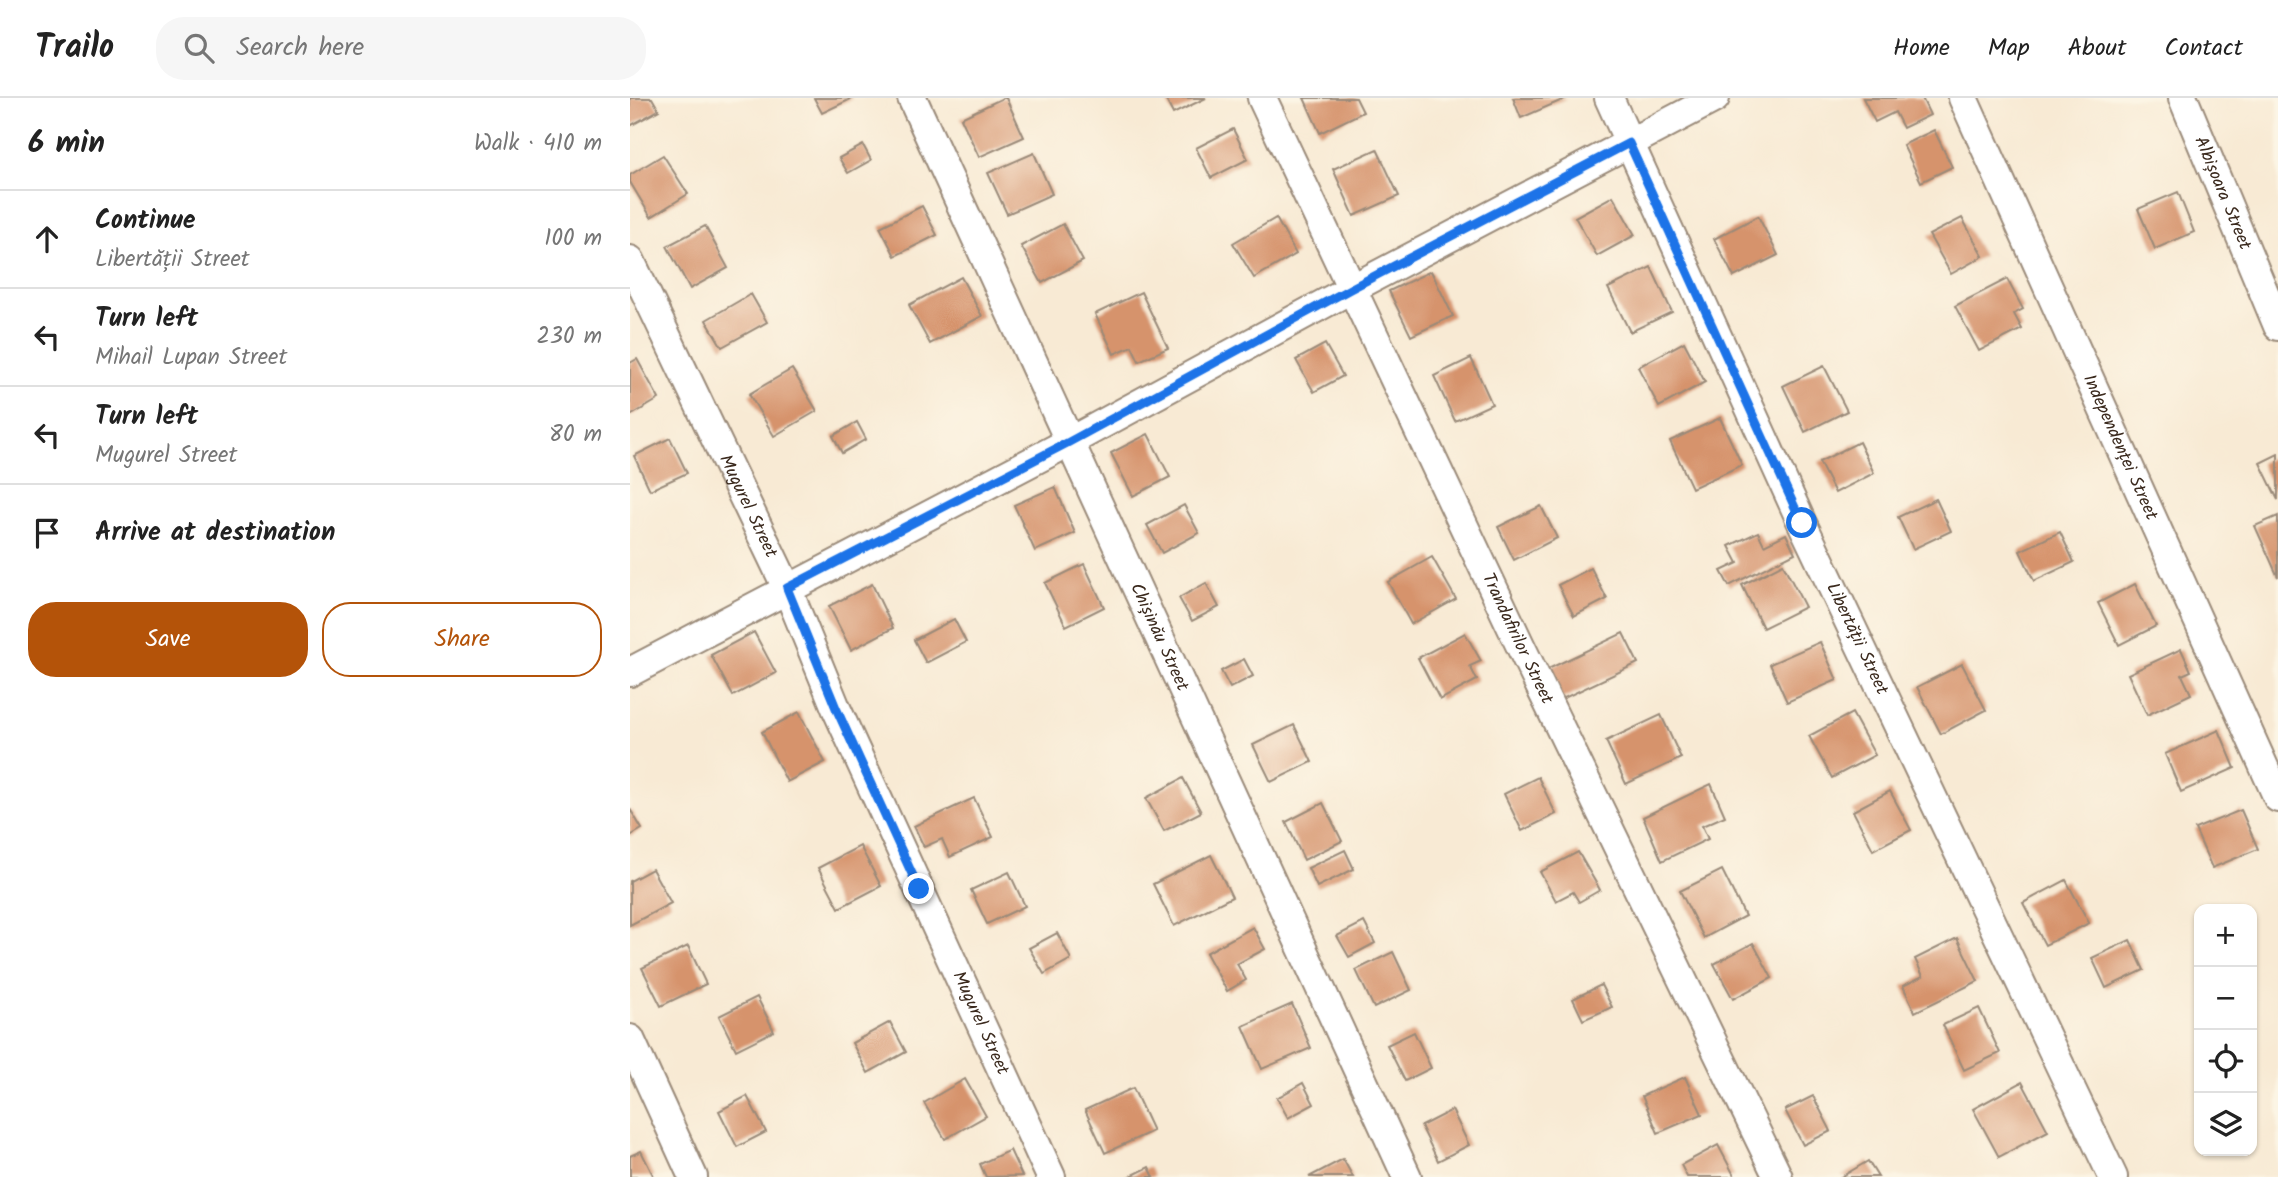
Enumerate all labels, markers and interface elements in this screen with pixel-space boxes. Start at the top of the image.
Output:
search box [156,17,646,80]
text: Trailo [35,22,114,75]
text: Search here [236,27,364,69]
icon: search [180,29,218,67]
text: Home [1893,29,1950,68]
text: Map [1988,29,2030,68]
text: About [2068,29,2126,68]
text: Contact [2164,29,2243,68]
text: 6 min [28,120,105,168]
text: Walk · 410 m [474,126,602,162]
street label: Albișoara Street [2186,132,2260,255]
text: Continue [95,200,196,242]
icon: ahead [28,220,66,258]
text: 100 m [544,221,602,257]
text: Libertății Street [95,242,250,278]
text: Turn left [95,298,198,340]
icon: left [28,318,66,356]
text: 230 m [536,319,602,355]
text: Mihail Lupan Street [95,340,287,376]
street label: Independenței Street [2075,370,2166,526]
text: Turn left [95,396,198,438]
icon: left [28,416,66,454]
text: 80 m [549,417,602,453]
text: Mugurel Street [95,438,237,474]
street label: Mugurel Street [711,450,785,564]
route start [1786,507,1817,538]
text: Arrive at destination [95,512,335,554]
icon: arrive [28,514,66,552]
street label: Trandafirilor Street [1474,568,1562,710]
street label: Chișinău Street [1122,578,1197,697]
street label: Libertății Street [1818,578,1897,701]
button: Save [28,602,308,677]
button: Share [322,602,602,677]
route end [903,873,934,904]
map controls [2194,904,2257,1156]
button: + [2194,904,2257,967]
street label: Mugurel Street [944,966,1017,1081]
button: − [2194,967,2257,1030]
button: locate [2194,1030,2257,1093]
button: layers [2194,1093,2257,1156]

